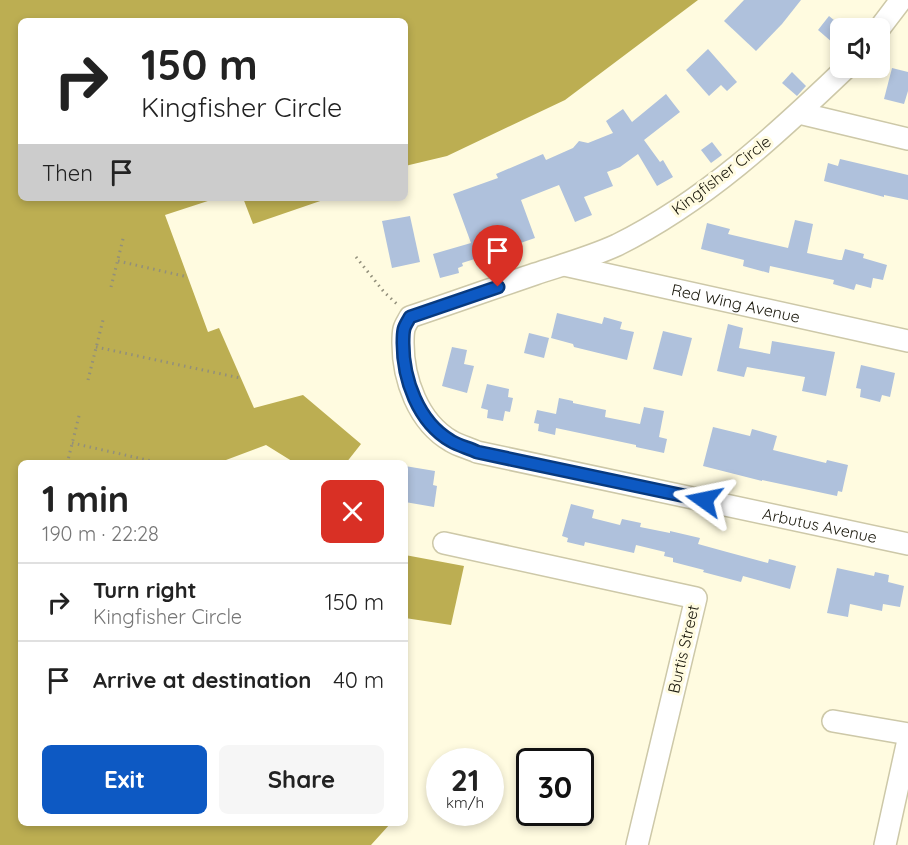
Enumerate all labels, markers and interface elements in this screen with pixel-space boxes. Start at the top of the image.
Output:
map controls [830,18,890,78]
button: sound [830,18,890,78]
text: 150 m [141,38,258,91]
icon: right [42,42,120,120]
text: Kingfisher Circle [141,90,342,124]
street label: Kingfisher Circle [667,131,775,219]
icon: arrive [105,156,138,189]
text: Then [42,159,93,187]
pin [472,225,523,287]
icon: arrive [481,234,514,267]
street label: Red Wing Avenue [670,279,802,327]
position arrow [672,468,736,532]
text: 1 min [42,476,129,521]
button: close [321,480,384,543]
street label: Arbutus Avenue [761,503,879,547]
text: 190 m · 22:28 [42,521,159,546]
text: Turn right [93,576,197,604]
icon: right [42,586,75,619]
text: 150 m [325,588,384,616]
street label: Burtis Street [663,603,703,695]
text: Kingfisher Circle [93,604,242,629]
icon: arrive [42,664,75,697]
text: Arrive at destination [93,666,311,694]
text: 40 m [333,666,384,694]
button: Exit [42,745,207,814]
button: Share [219,745,384,814]
speed limit sign: 30 [516,748,594,826]
text: 21 [451,761,479,799]
text: km/h [446,793,484,812]

